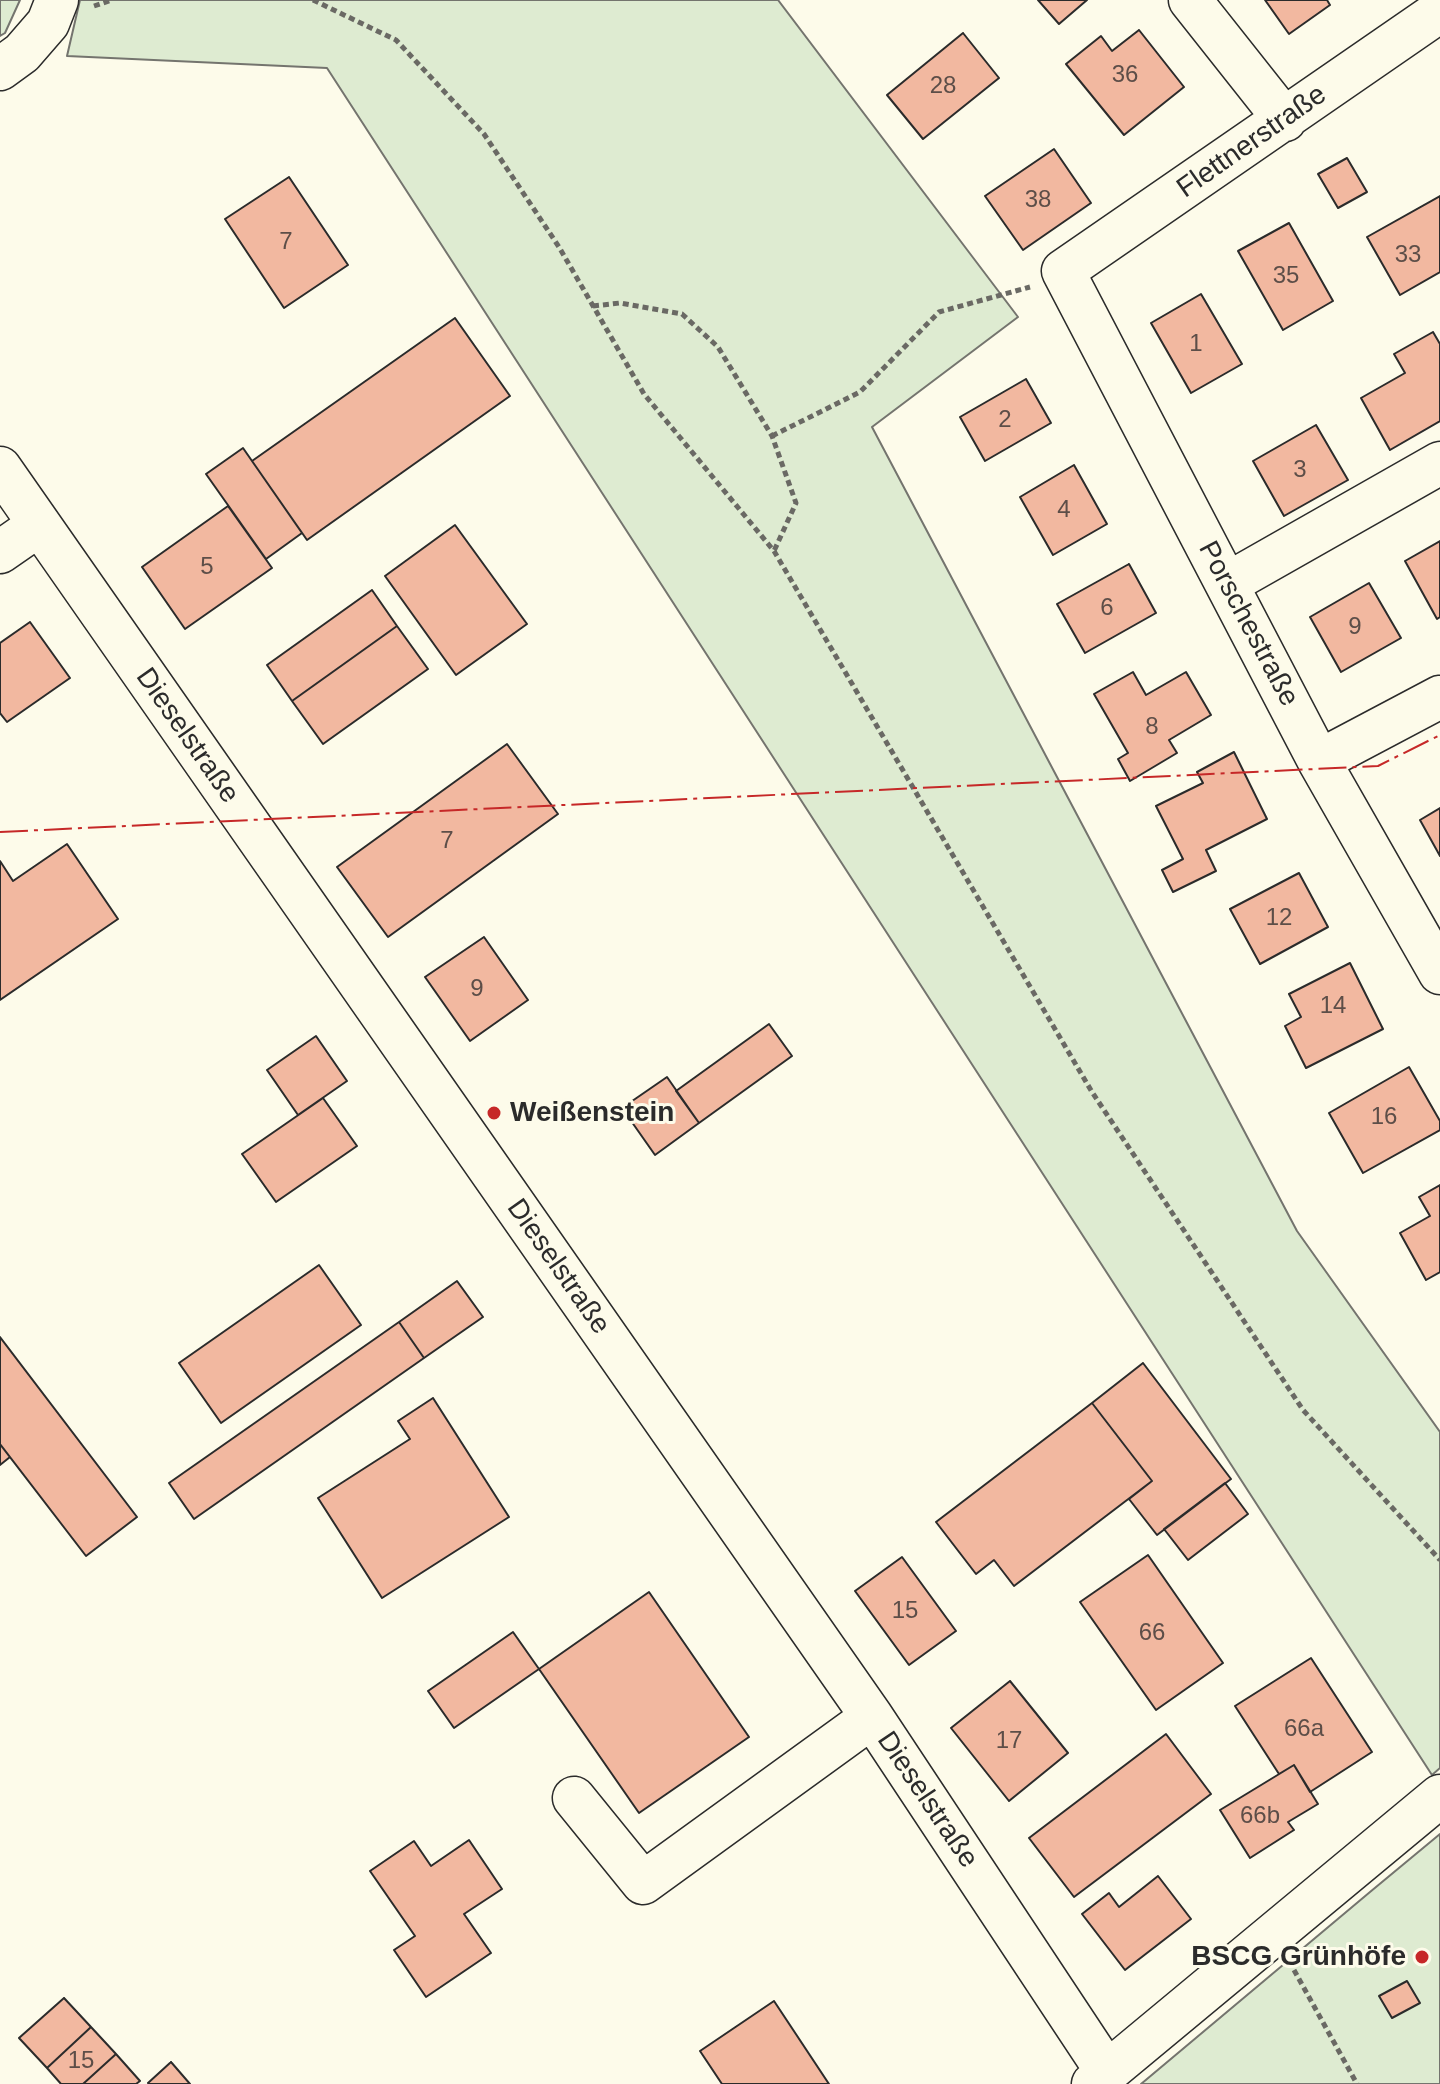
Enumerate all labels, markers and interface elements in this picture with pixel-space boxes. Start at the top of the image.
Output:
house number: 36 [1112,61,1138,89]
house number: 28 [930,72,956,100]
street label: Flettnerstraße [1171,78,1333,206]
house number: 38 [1025,186,1051,214]
house number: 7 [279,228,293,256]
house number: 33 [1395,241,1421,269]
house number: 35 [1273,262,1299,290]
house number: 1 [1189,330,1203,358]
house number: 2 [998,406,1012,434]
house number: 3 [1293,456,1307,484]
house number: 4 [1057,496,1071,524]
street label: Porschestraße [1190,536,1306,712]
house number: 5 [200,553,214,581]
house number: 6 [1100,594,1114,622]
house number: 9 [1348,613,1362,641]
street label: Dieselstraße [128,662,246,810]
house number: 8 [1145,713,1159,741]
house number: 7 [440,827,454,855]
house number: 12 [1266,904,1292,932]
house number: 9 [470,975,484,1003]
house number: 14 [1320,992,1346,1020]
place label: Weißenstein [510,1096,674,1130]
house number: 16 [1371,1103,1397,1131]
marker: Weißenstein [485,1104,503,1122]
street label: Dieselstraße [499,1193,617,1341]
house number: 15 [892,1597,918,1625]
house number: 66 [1139,1619,1165,1647]
house number: 66a [1284,1715,1324,1743]
street label: Dieselstraße [869,1725,985,1875]
house number: 17 [996,1727,1022,1755]
house number: 66b [1240,1802,1280,1830]
place label: BSCG Grünhöfe [1191,1940,1406,1974]
marker: BSCG Grünhöfe [1413,1948,1431,1966]
house number: 15 [68,2047,94,2075]

